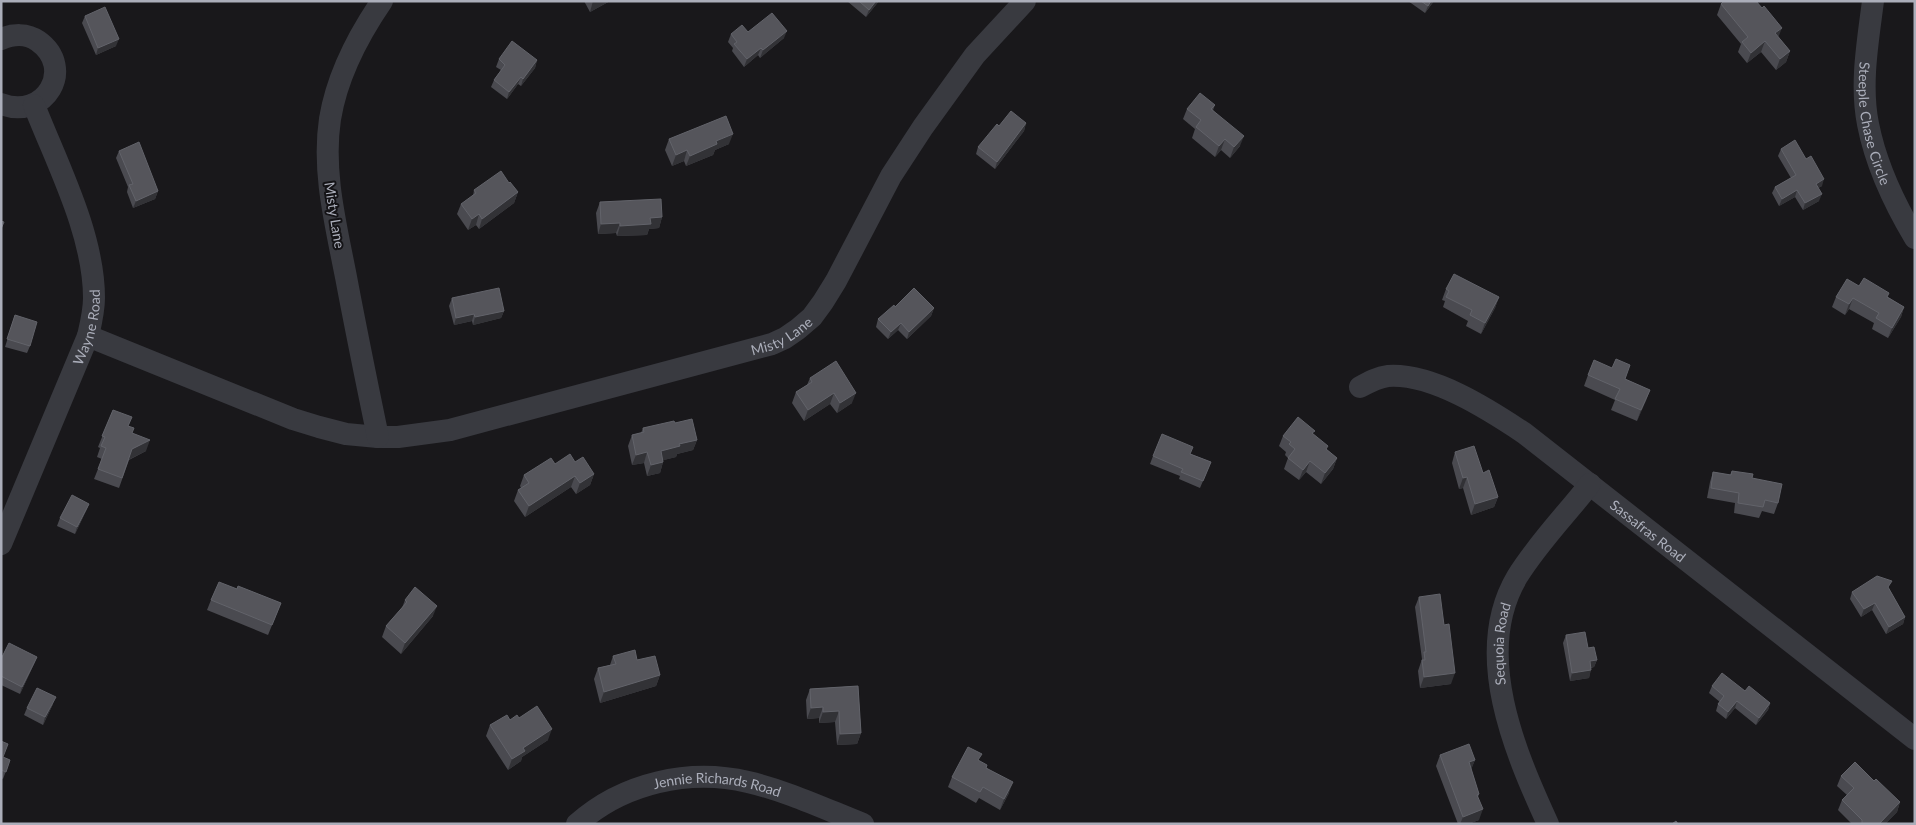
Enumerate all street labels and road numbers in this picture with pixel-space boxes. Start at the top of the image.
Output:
street label: Steeple Chase Circle [1856,61,1895,187]
street label: Misty Lane [321,181,349,249]
street label: Wayne Road [68,289,103,367]
street label: Misty Lane [749,313,815,358]
street label: Sassafras Road [1607,496,1689,565]
street label: Sequoia Road [1489,600,1513,686]
street label: Jennie Richards Road [651,768,784,800]

